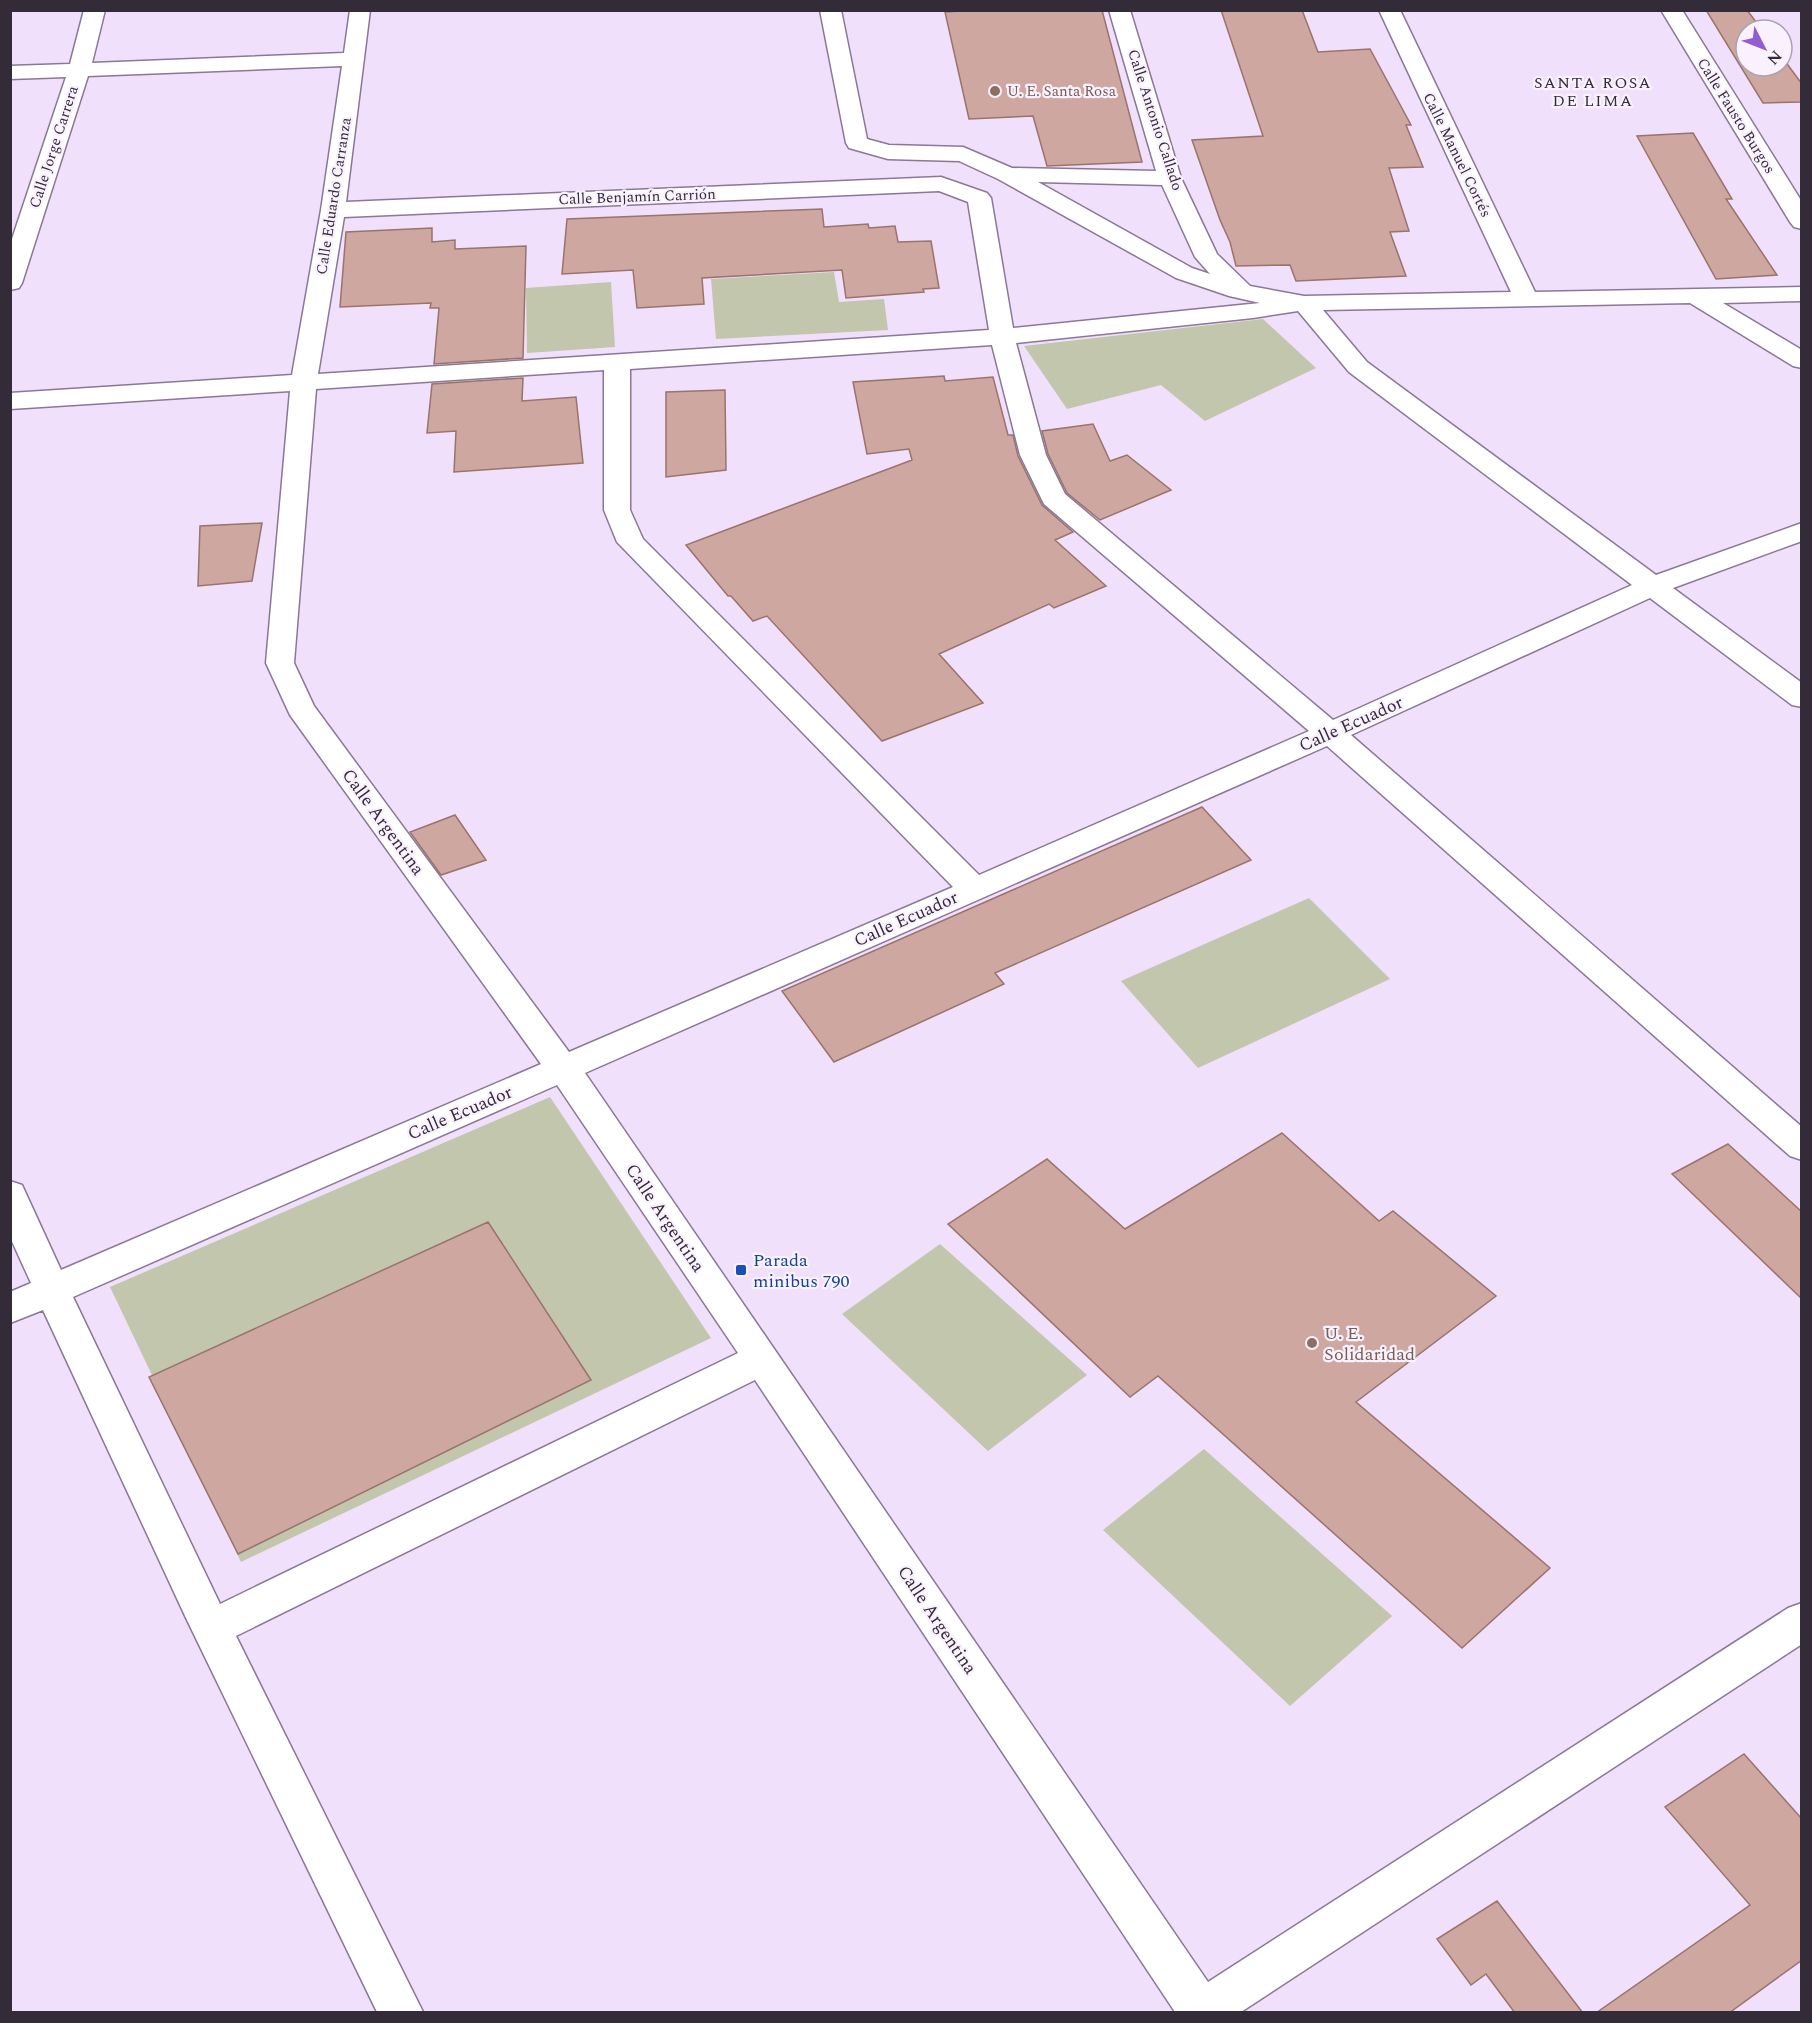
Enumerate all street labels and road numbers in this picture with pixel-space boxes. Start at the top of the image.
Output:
street label: Calle Antonio Callado [1121,46,1189,194]
street label: Calle Fausto Burgos [1691,54,1781,178]
street label: Calle Jorge Carrera [23,82,85,211]
street label: Calle Manuel Cortés [1417,89,1497,221]
street label: Calle Eduardo Carranza [310,115,358,276]
street label: Calle Benjamín Carrión [558,183,716,211]
street label: Calle Ecuador [1294,689,1408,759]
street label: Calle Argentina [335,763,431,881]
street label: Calle Ecuador [849,884,963,954]
street label: Calle Ecuador [403,1079,517,1147]
street label: Calle Argentina [619,1158,712,1278]
street label: Calle Argentina [891,1560,984,1680]

